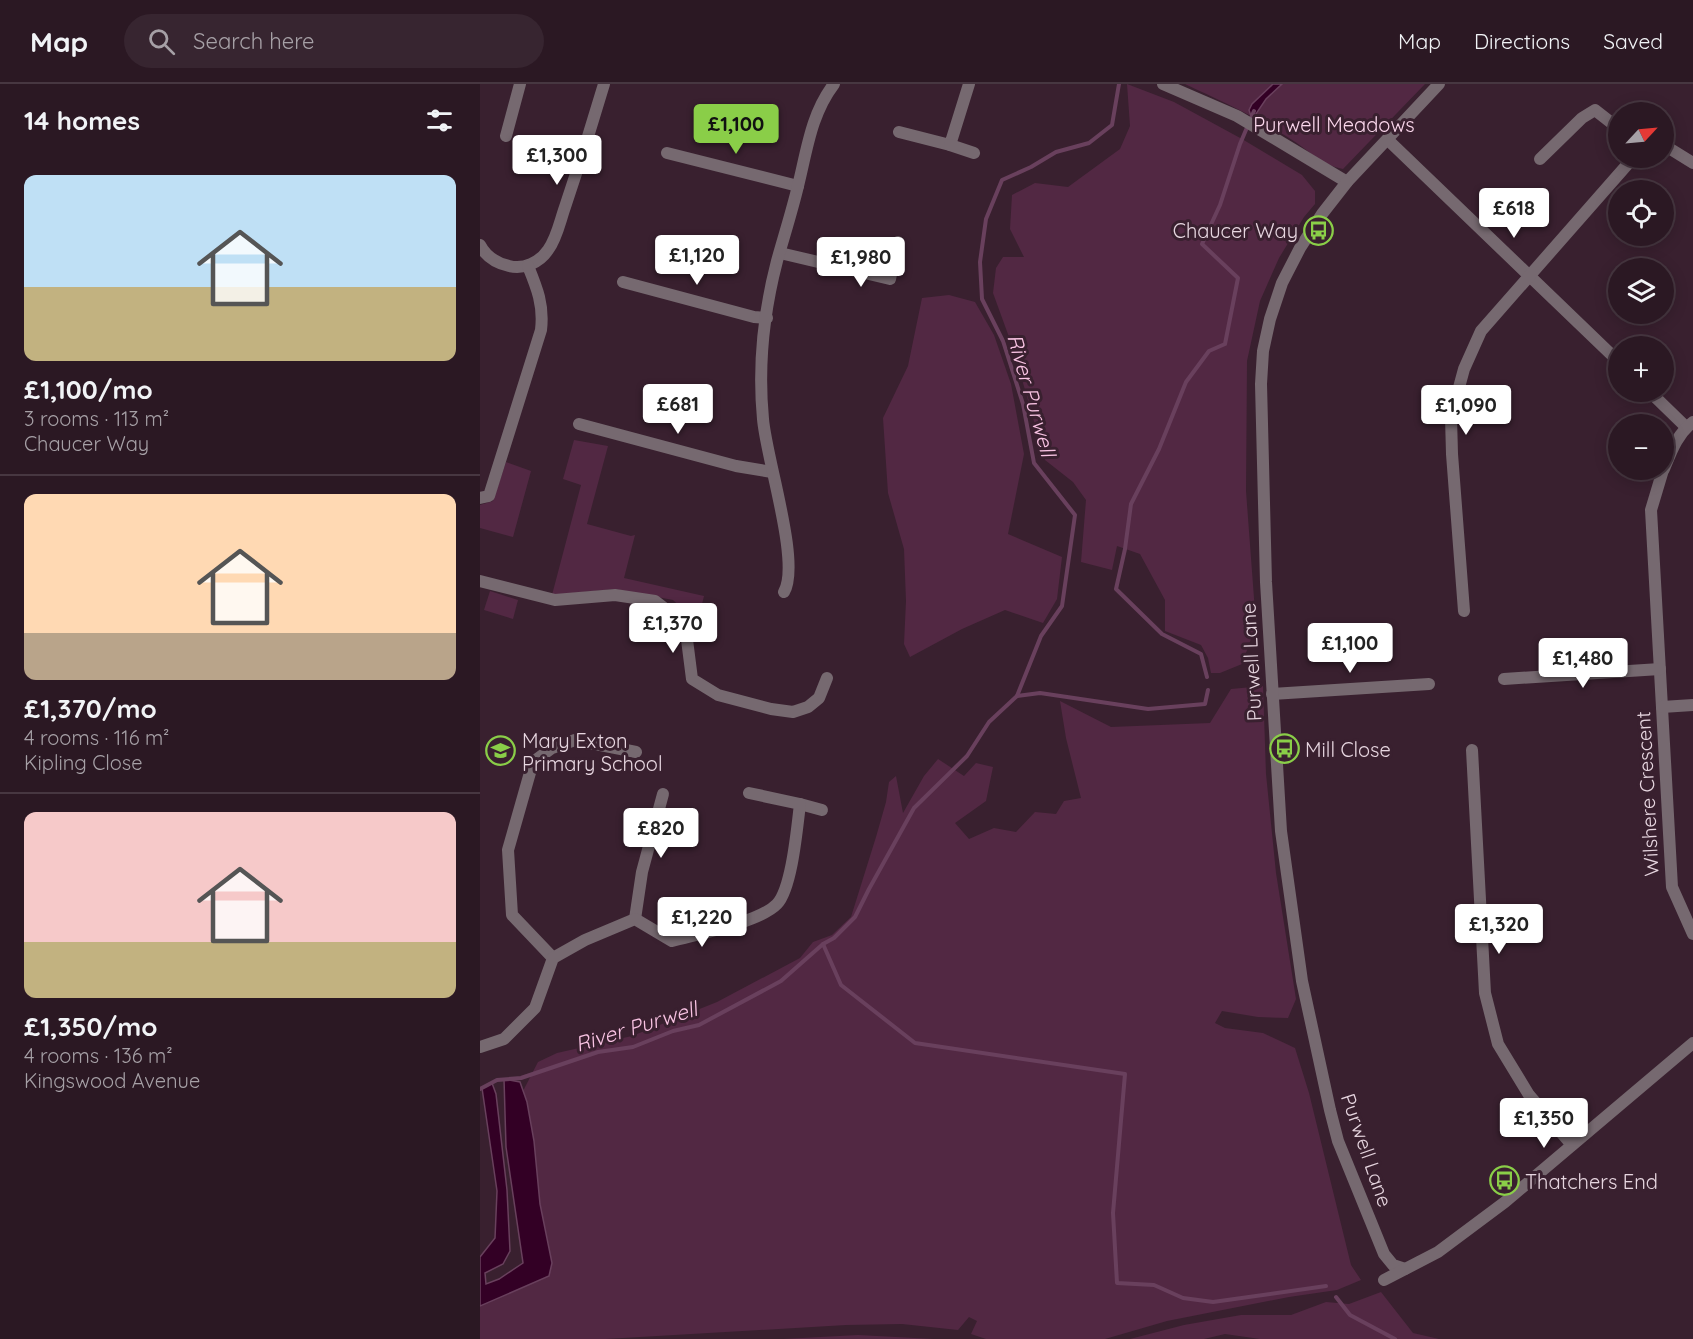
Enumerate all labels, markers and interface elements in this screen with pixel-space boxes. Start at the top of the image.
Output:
search box [124,14,544,68]
text: Map [30,24,88,59]
icon: search [145,25,178,58]
text: Search here [193,27,315,55]
text: Map [1398,28,1441,54]
text: Directions [1474,28,1570,54]
text: Saved [1603,28,1663,54]
north arrow [1608,102,1674,168]
map controls [1608,102,1674,480]
text: 14 homes [24,104,140,137]
icon: filters [423,104,456,137]
pin: £1,100 [687,104,785,155]
text: £1,100 [708,111,764,136]
park label: Purwell Meadows [1253,112,1415,137]
pin: £1,300 [508,135,606,186]
text: £1,300 [526,142,588,167]
button: locate [1608,180,1674,246]
pin: £618 [1478,188,1550,239]
text: £618 [1493,195,1535,220]
icon: home [186,214,294,322]
bus stop icon: Chaucer Way [1303,214,1335,246]
place label: Chaucer Way [1173,218,1298,243]
pin: £1,120 [648,235,746,286]
pin: £1,980 [812,237,910,288]
text: £1,120 [669,242,725,267]
text: £1,980 [831,244,891,269]
button: layers [1608,258,1674,324]
water label: River Purwell [1002,331,1062,461]
button: + [1608,336,1674,402]
text: £1,100/mo [24,373,153,406]
pin: £681 [642,384,714,435]
pin: £1,090 [1417,385,1515,436]
text: £681 [657,391,699,416]
text: £1,090 [1435,392,1497,417]
text: 3 rooms · 113 m² [24,406,169,431]
button: − [1608,414,1674,480]
text: Chaucer Way [24,431,149,456]
icon: home [186,533,294,641]
street label: Purwell Lane [1235,602,1267,722]
pin: £1,370 [624,603,722,654]
text: £1,370 [643,610,703,635]
pin: £1,100 [1301,623,1399,674]
text: £1,100 [1322,630,1378,655]
pin: £1,480 [1534,638,1632,689]
text: £1,480 [1553,645,1613,670]
text: £1,370/mo [24,692,157,725]
street label: Wilshere Crescent [1630,711,1664,877]
text: 4 rooms · 116 m² [24,725,169,750]
place label: Mary Exton Primary School [522,728,663,776]
bus stop icon: Mill Close [1268,733,1300,765]
school or university icon: Mary Exton Primary School [485,735,517,767]
place label: Mill Close [1305,737,1391,762]
text: Kipling Close [24,750,143,775]
pin: £820 [625,808,697,859]
text: £820 [637,815,685,840]
icon: home [186,851,294,959]
pin: £1,220 [653,897,751,948]
text: £1,220 [672,904,732,929]
pin: £1,320 [1450,904,1548,955]
text: £1,320 [1469,911,1529,936]
water label: River Purwell [572,995,702,1057]
text: £1,350/mo [24,1010,157,1043]
text: 4 rooms · 136 m² [24,1043,173,1068]
text: Kingswood Avenue [24,1068,200,1093]
street label: Purwell Lane [1336,1090,1398,1210]
pin: £1,350 [1495,1098,1593,1149]
text: £1,350 [1514,1105,1574,1130]
bus stop icon: Thatchers End [1488,1165,1520,1197]
place label: Thatchers End [1525,1169,1658,1194]

